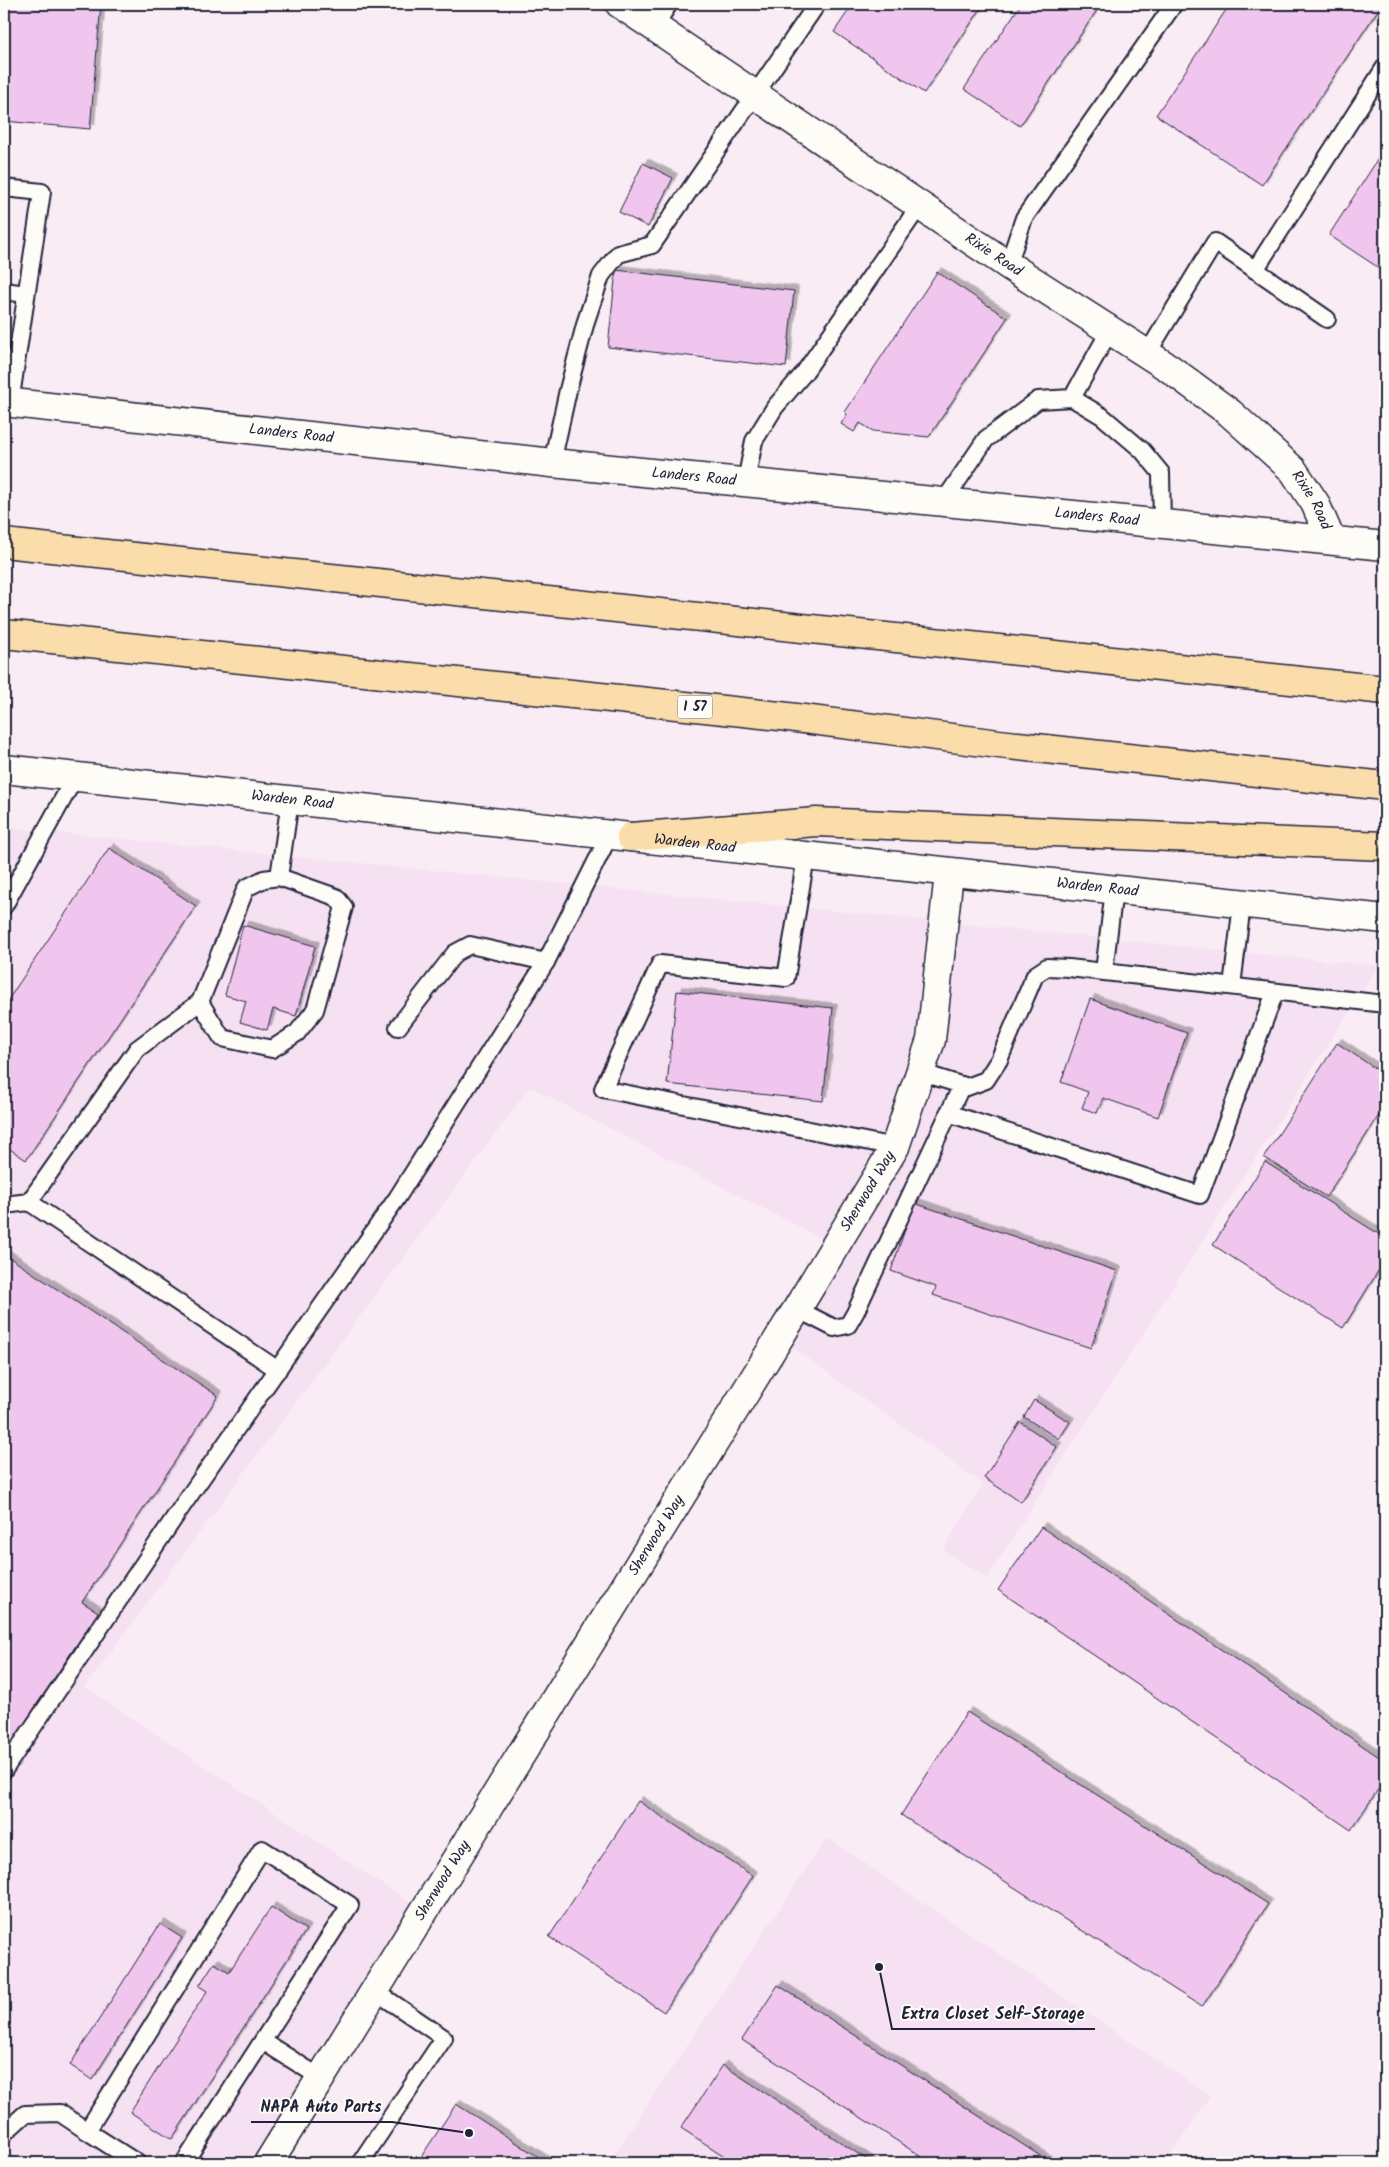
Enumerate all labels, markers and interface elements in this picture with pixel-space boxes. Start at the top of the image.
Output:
street label: Rixie Road [960,227,1028,283]
street label: Landers Road [248,417,335,451]
street label: Landers Road [650,461,738,493]
street label: Rixie Road [1285,466,1338,534]
street label: Landers Road [1053,501,1141,533]
road number: I 57 [678,696,712,719]
street label: Warden Road [250,784,335,817]
street label: Warden Road [653,828,738,860]
street label: Warden Road [1055,871,1140,904]
street label: Sherwood Way [834,1146,902,1236]
street label: Sherwood Way [623,1490,691,1581]
street label: Sherwood Way [409,1835,477,1926]
callout: Extra Closet Self-Storage [892,1998,1095,2029]
text: Extra Closet Self-Storage [902,2002,1085,2027]
callout: NAPA Auto Parts [251,2091,392,2122]
text: NAPA Auto Parts [260,2095,382,2120]

